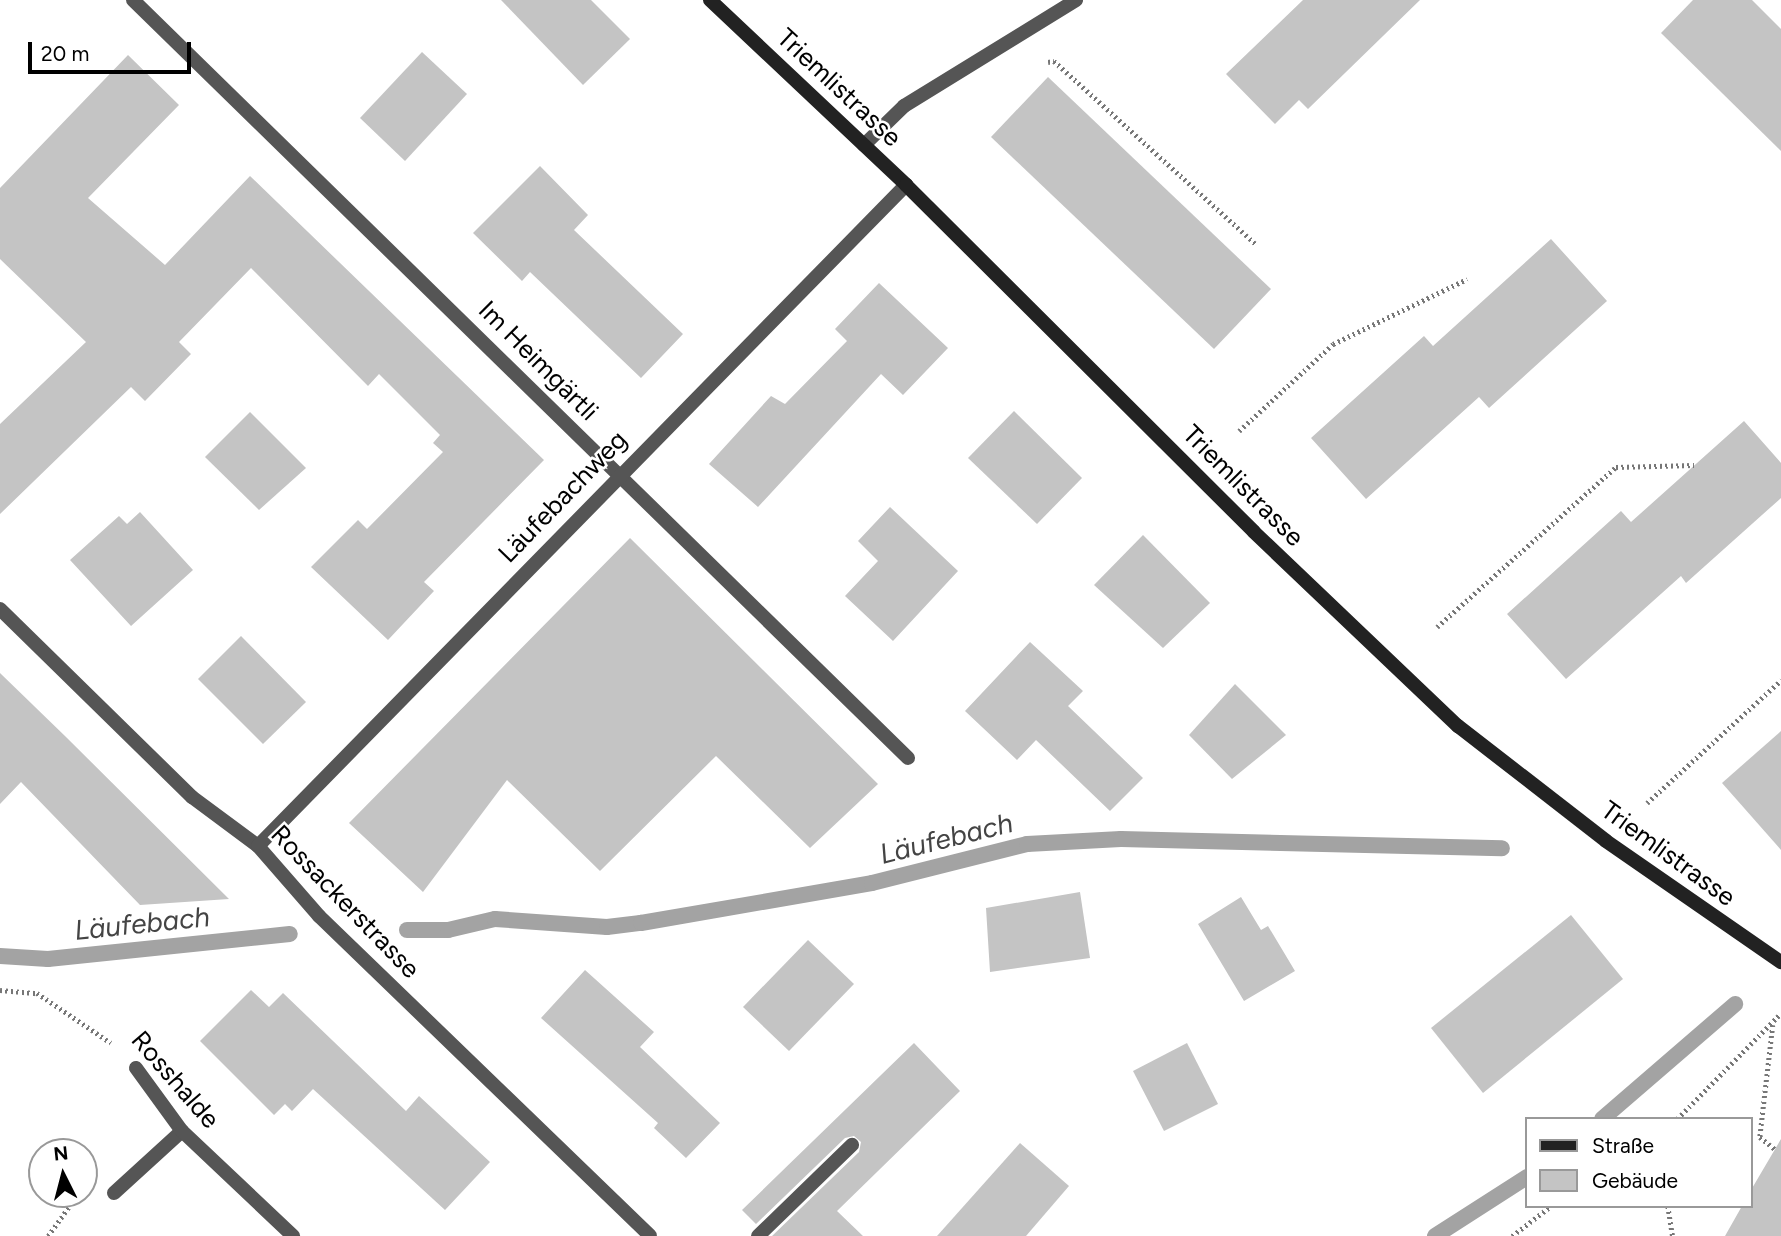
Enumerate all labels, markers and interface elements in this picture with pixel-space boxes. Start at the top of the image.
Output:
street label: Triemlistrasse [770,23,908,153]
scale bar [32,28,194,72]
text: 20 m [41,41,89,66]
street label: Im Heimgärtli [472,295,604,427]
street label: Triemlistrasse [1176,419,1310,553]
street label: Läufebachweg [492,425,634,569]
street label: Triemlistrasse [1595,795,1741,913]
water label: Läufebach [876,805,1016,871]
street label: Rossackerstrasse [264,819,426,985]
water label: Läufebach [73,899,211,947]
street label: Rosshalde [124,1025,226,1135]
legend [1526,1117,1753,1208]
text: Straße [1592,1133,1654,1158]
north arrow [28,1138,98,1208]
text: N [52,1141,69,1166]
text: Gebäude [1592,1168,1678,1193]

